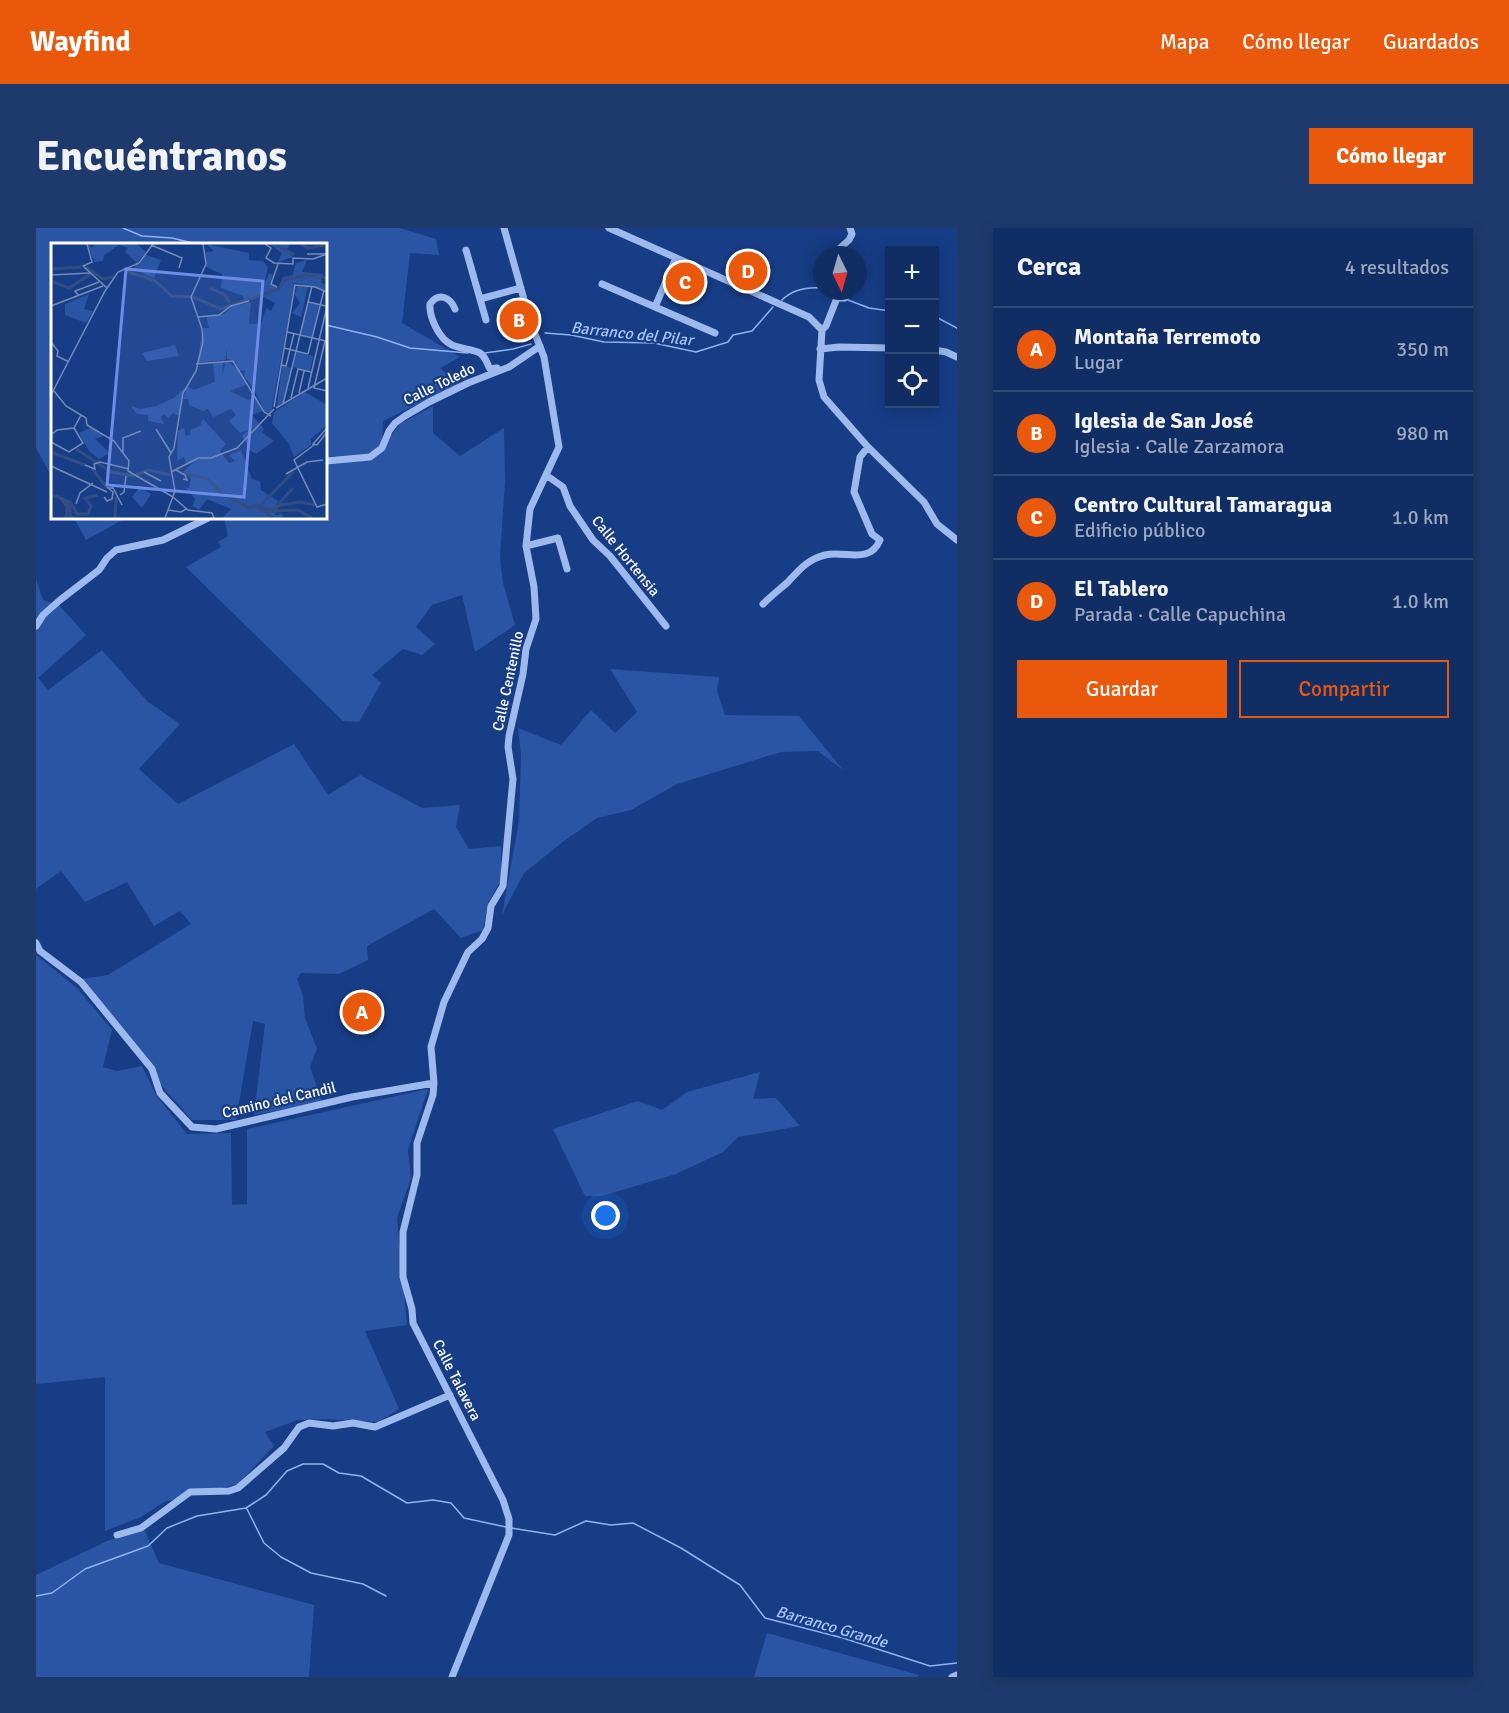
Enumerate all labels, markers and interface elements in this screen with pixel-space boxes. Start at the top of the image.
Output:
text: Wayfind [30,25,131,59]
text: Mapa [1160,29,1209,55]
text: Cómo llegar [1242,29,1350,55]
text: Guardados [1383,29,1479,55]
button: Cómo llegar [1309,128,1473,184]
text: Encuéntranos [36,131,287,182]
inset map [51,243,327,519]
north arrow [813,246,867,300]
map controls [885,246,939,408]
button: + [885,246,939,300]
pin: D [728,248,768,294]
text: Cerca [1017,251,1081,283]
text: 4 resultados [1345,255,1449,280]
pin: C [666,260,704,304]
pin: B [500,298,538,343]
button: − [885,300,939,354]
water label: Barranco del Pilar [570,318,696,351]
text: Montaña Terremoto [1074,323,1261,350]
text: A [1030,337,1043,362]
text: 350 m [1396,337,1449,362]
text: Lugar [1074,350,1123,375]
button: locate [885,354,939,408]
street label: Calle Toledo [400,359,478,409]
text: Iglesia de San José [1074,407,1253,434]
text: B [1030,421,1043,446]
text: 980 m [1396,421,1449,446]
text: Iglesia · Calle Zarzamora [1074,434,1285,459]
text: Centro Cultural Tamaragua [1074,491,1332,518]
text: C [1030,505,1043,530]
text: 1.0 km [1392,505,1449,530]
street label: Calle Hortensia [588,512,664,600]
text: Edificio público [1074,518,1205,543]
text: El Tablero [1074,575,1169,602]
text: D [1030,589,1043,614]
text: 1.0 km [1392,589,1449,614]
text: Parada · Calle Capuchina [1074,602,1286,627]
street label: Calle Centenillo [489,629,527,733]
button: Guardar [1017,660,1227,718]
button: Compartir [1239,660,1449,718]
pin: A [342,990,382,1034]
street label: Camino del Candil [220,1078,338,1122]
your location [591,1201,620,1230]
street label: Calle Talavera [429,1336,485,1424]
water label: Barranco Grande [774,1602,891,1653]

